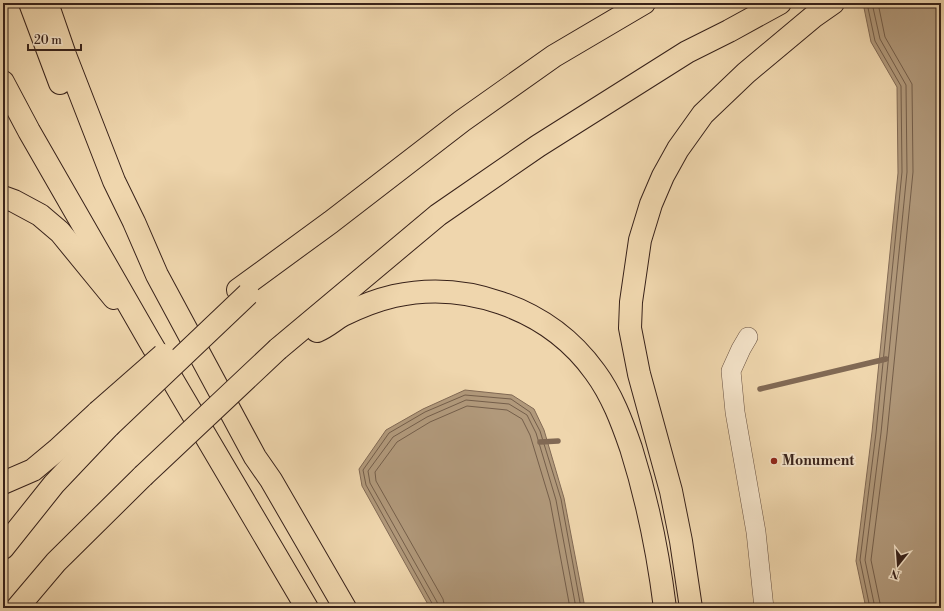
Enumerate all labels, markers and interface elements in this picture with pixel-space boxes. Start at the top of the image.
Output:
scale bar [28,26,81,52]
text: 20 m [34,33,62,48]
place label: Monument [782,452,855,470]
marker: Monument [769,456,779,466]
north arrow [878,545,918,585]
text: N [889,566,902,582]

